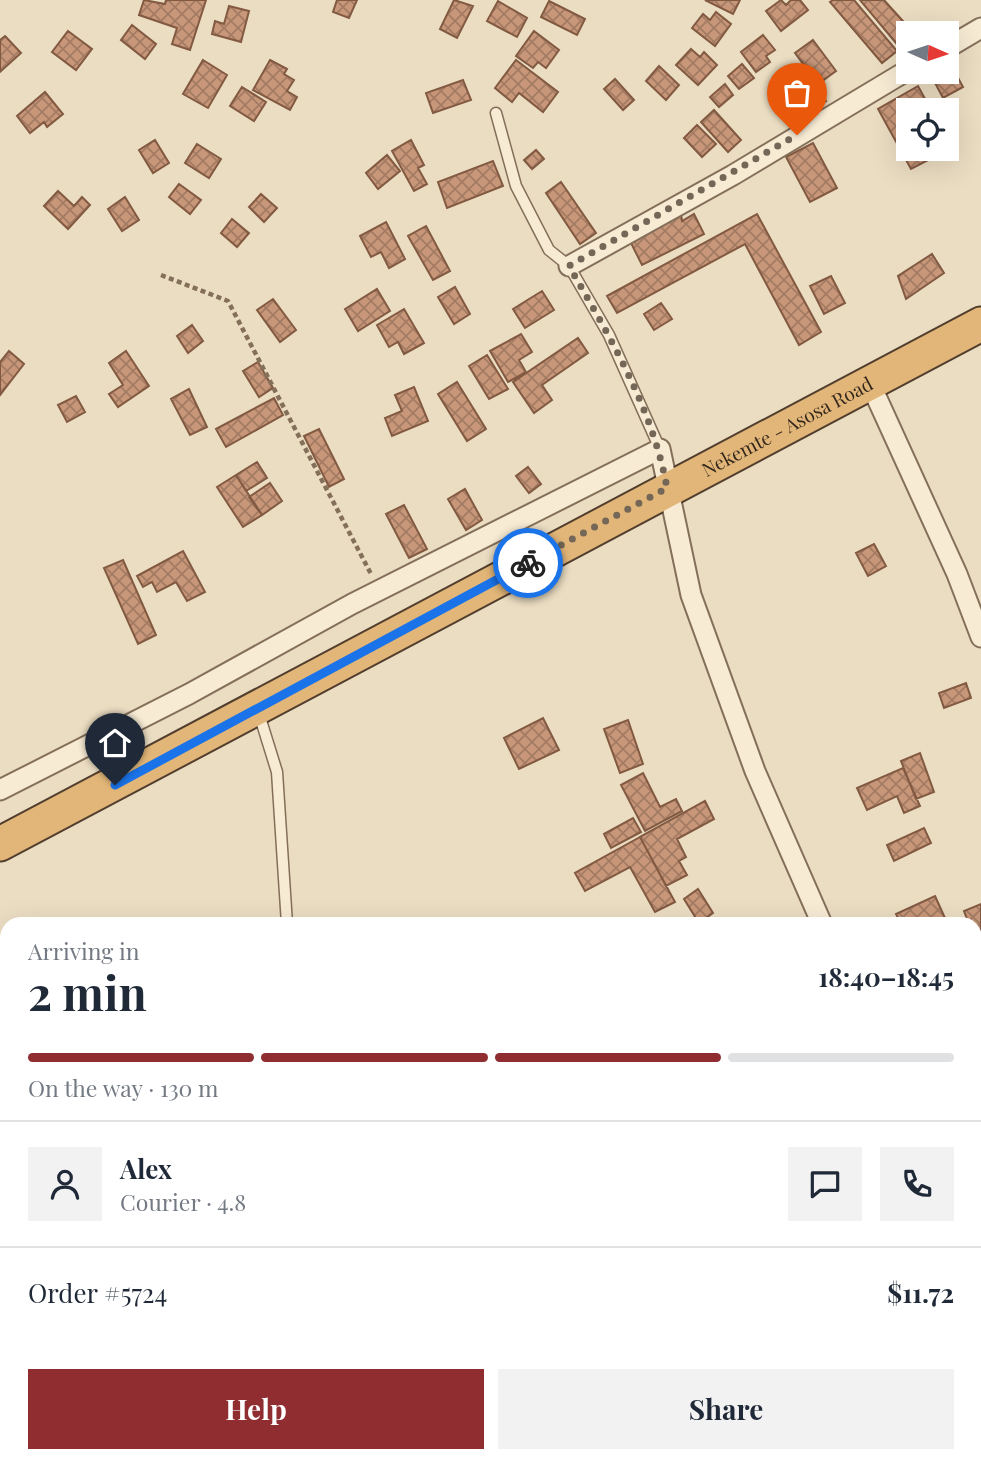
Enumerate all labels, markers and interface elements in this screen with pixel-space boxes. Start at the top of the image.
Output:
north arrow [896,21,959,84]
map controls [896,21,959,161]
pin [767,63,827,135]
icon: bag [778,74,816,112]
button: locate [896,98,959,161]
street label: Nekemte - Asosa Road [697,370,877,482]
courier [493,528,563,598]
icon: bike [509,544,547,582]
pin [85,713,145,785]
icon: home [96,724,134,762]
text: Arriving in [28,935,140,966]
text: 18:40–18:45 [818,959,954,994]
text: 2 min [28,961,147,1023]
text: On the way · 130 m [28,1072,219,1103]
button: person [28,1147,102,1221]
button: chat [788,1147,862,1221]
button: phone [880,1147,954,1221]
text: Alex [120,1151,172,1186]
text: Courier · 4.8 [120,1186,246,1217]
text: Order #5724 [28,1275,167,1310]
text: $11.72 [887,1275,954,1310]
button: Help [28,1369,484,1449]
button: Share [498,1369,954,1449]

